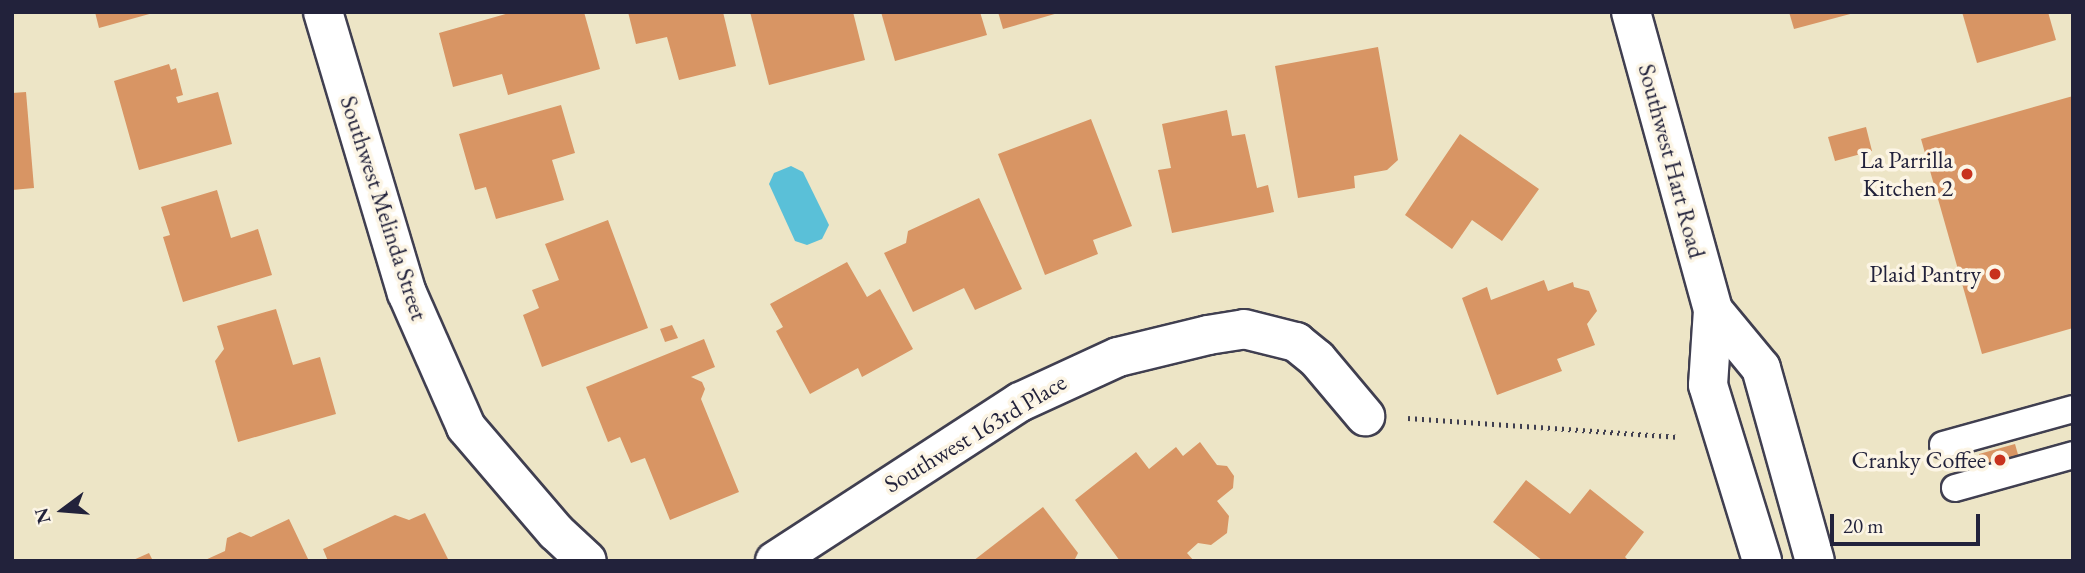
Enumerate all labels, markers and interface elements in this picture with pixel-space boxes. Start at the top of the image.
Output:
street label: Southwest Hart Road [1632,61,1712,261]
street label: Southwest Melinda Street [334,92,434,324]
place label: La Parrilla Kitchen 2 [1860,146,1953,202]
marker: La Parrilla Kitchen 2 [1959,166,1975,182]
place label: Plaid Pantry [1869,260,1981,288]
marker: Plaid Pantry [1987,266,2003,282]
street label: Southwest 163rd Place [879,367,1071,499]
place label: Cranky Coffee [1852,446,1986,474]
marker: Cranky Coffee [1992,452,2008,468]
north arrow [28,475,98,545]
scale bar [1833,500,1983,544]
text: N [28,505,56,527]
text: 20 m [1843,512,1884,539]

